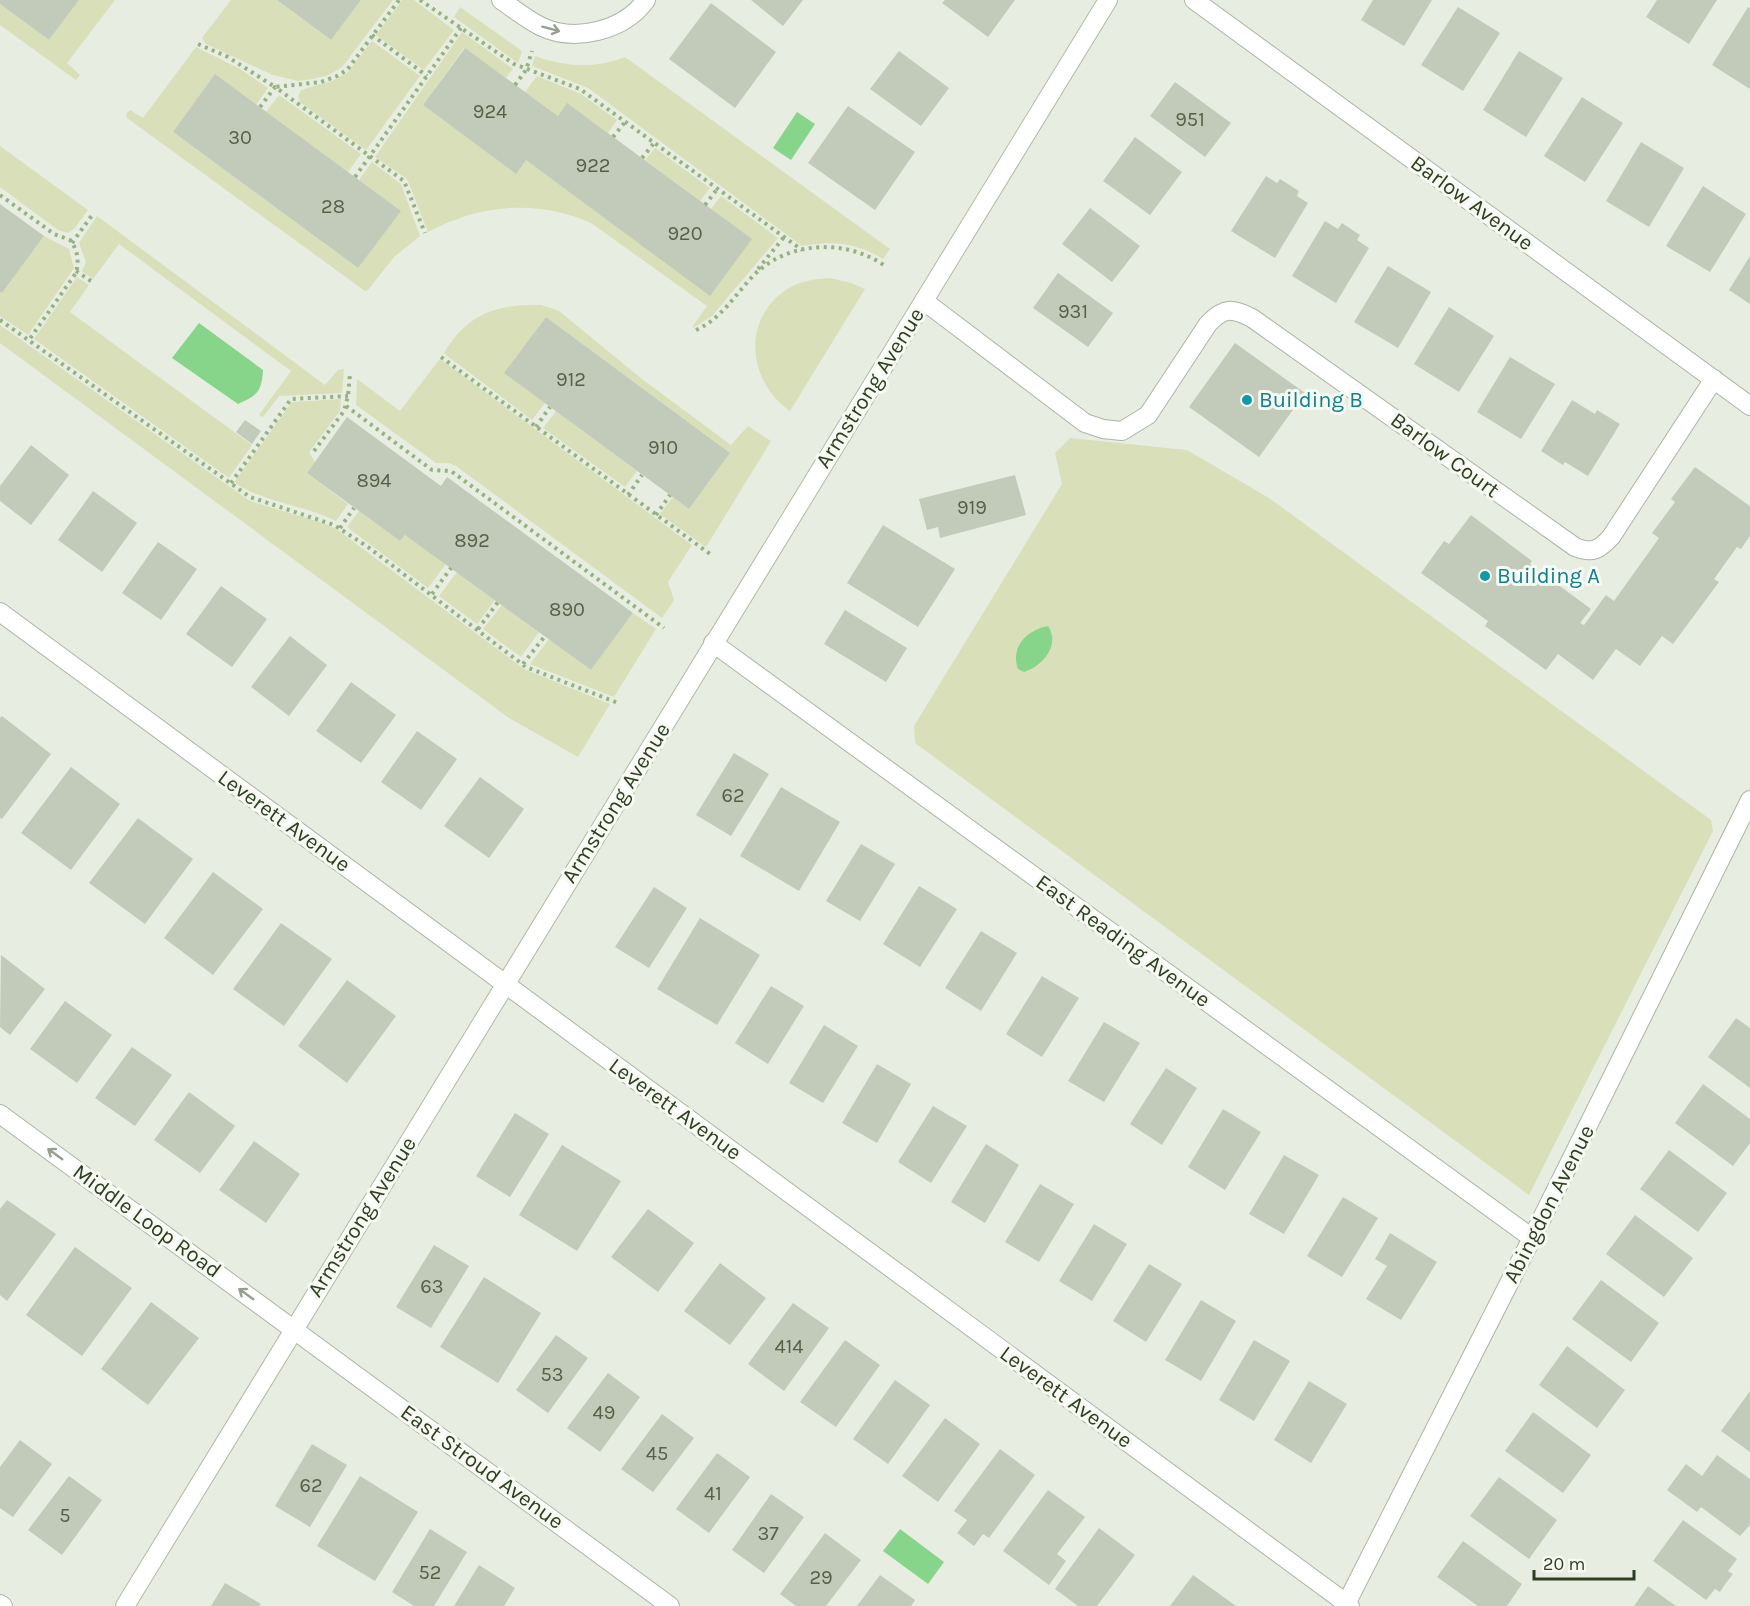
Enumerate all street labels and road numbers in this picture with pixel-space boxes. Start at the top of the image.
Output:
street label: Barlow Avenue [1406,150,1538,256]
street label: Armstrong Avenue [810,303,930,473]
street label: Barlow Court [1386,407,1504,503]
street label: Armstrong Avenue [556,718,676,888]
street label: Leverett Avenue [213,764,355,878]
street label: East Reading Avenue [1031,869,1215,1013]
street label: Leverett Avenue [604,1052,746,1166]
street label: Abingdon Avenue [1498,1121,1600,1287]
street label: Armstrong Avenue [302,1132,422,1302]
street label: Middle Loop Road [68,1158,226,1284]
street label: Leverett Avenue [995,1340,1137,1454]
street label: East Stroud Avenue [395,1399,569,1535]

